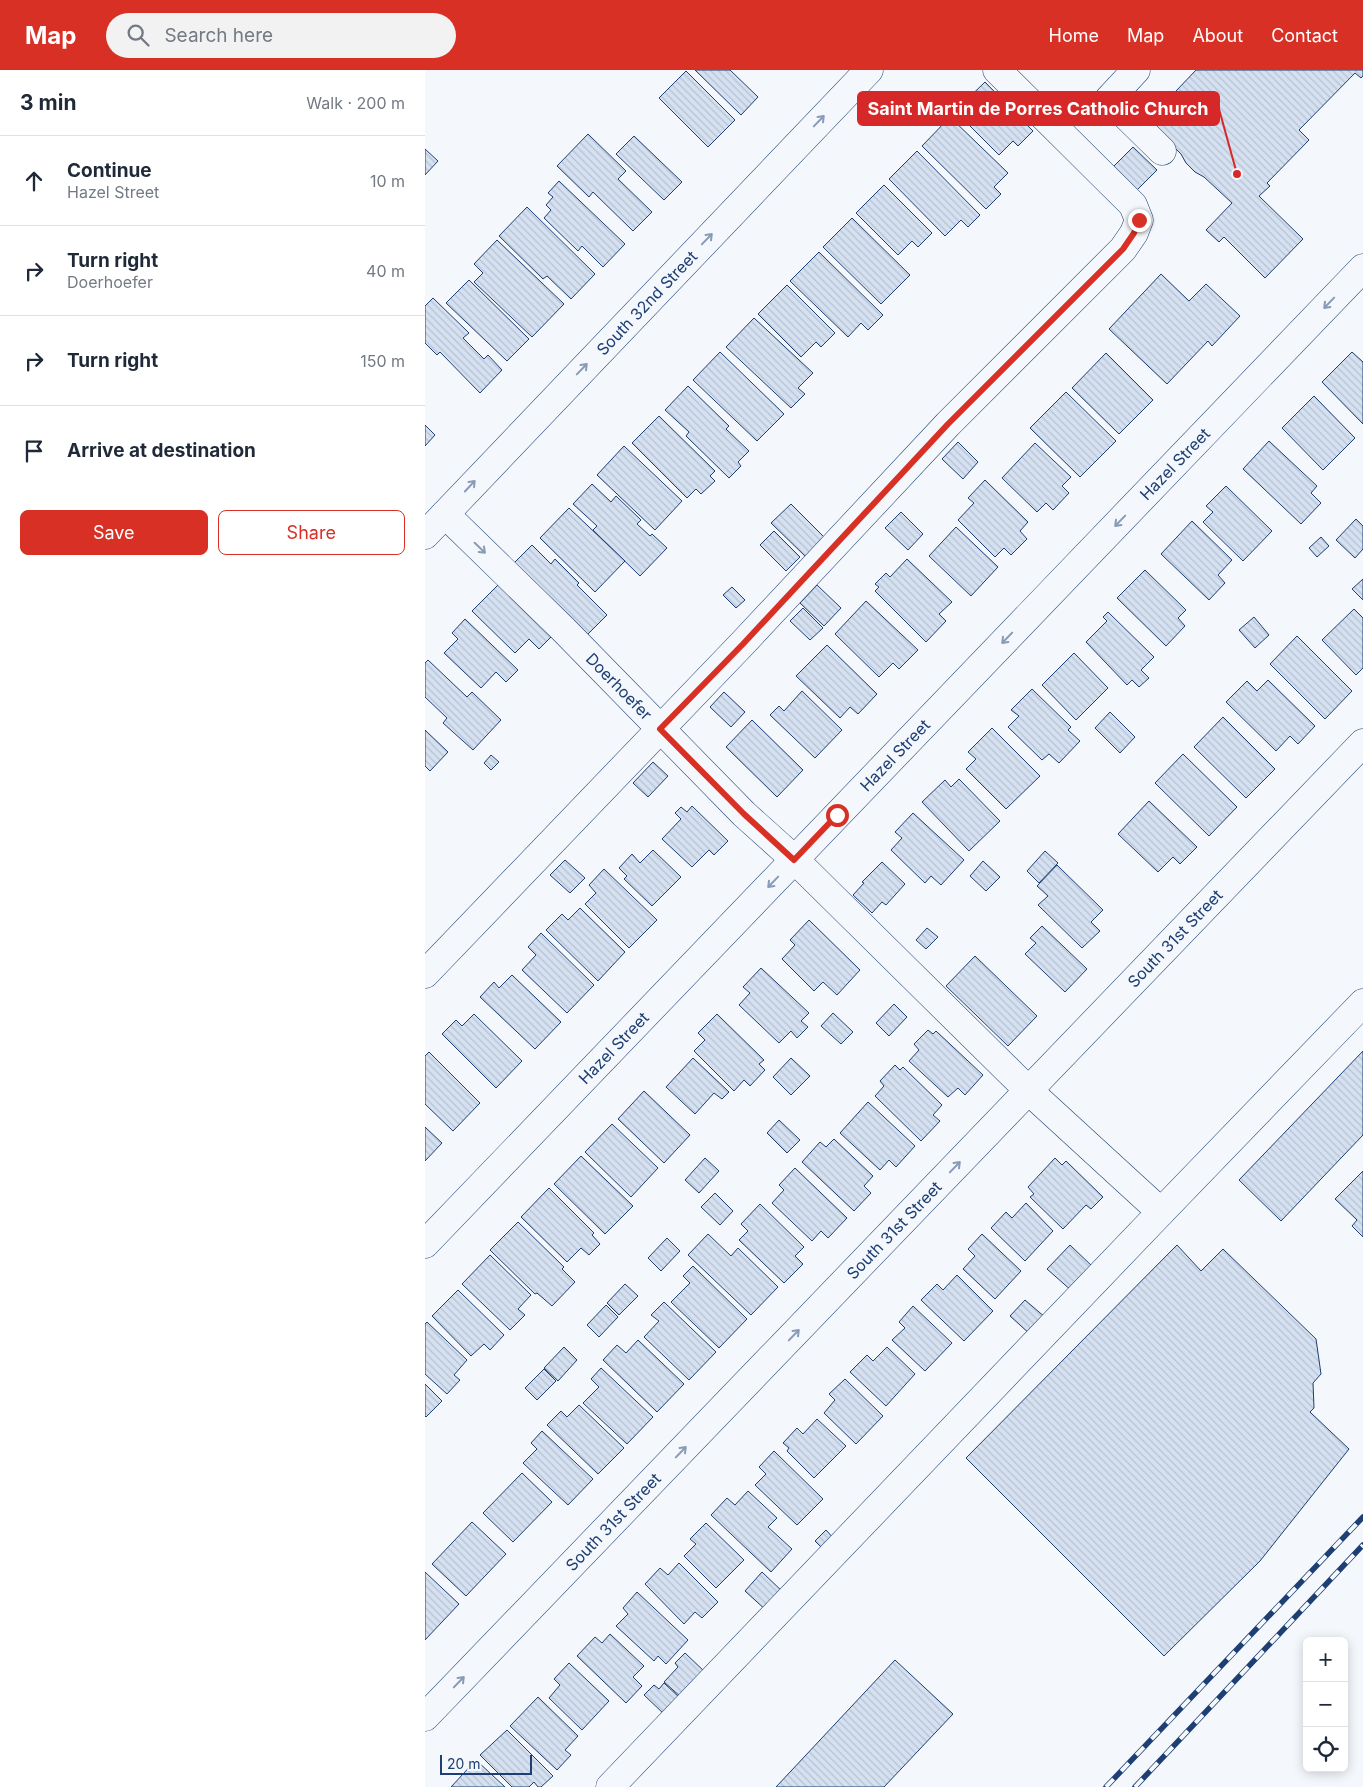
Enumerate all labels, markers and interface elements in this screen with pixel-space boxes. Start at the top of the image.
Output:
search box [106,13,456,58]
text: Map [25,21,76,50]
icon: search [124,21,152,49]
text: Search here [164,24,273,47]
text: Home [1049,25,1099,46]
text: Map [1127,25,1164,46]
text: About [1192,25,1243,46]
text: Contact [1271,25,1338,46]
text: 3 min [20,90,76,115]
callout: Saint Martin de Porres Catholic Church [858,92,1219,125]
text: Walk · 200 m [306,93,405,113]
text: Saint Martin de Porres Catholic Church [868,98,1209,119]
one-way arrow [813,115,825,128]
text: Continue [67,159,152,182]
icon: ahead [20,167,48,195]
text: 10 m [370,171,405,191]
text: Hazel Street [67,182,159,202]
route end [1128,209,1151,232]
one-way arrow [701,232,713,245]
street label: South 32nd Street [592,246,701,359]
text: Turn right [67,249,158,272]
icon: right [20,257,48,285]
text: 40 m [366,261,405,281]
text: Doerhoefer [67,272,153,292]
one-way arrow [1323,297,1335,309]
icon: right [20,347,48,375]
text: Turn right [67,349,158,372]
text: 150 m [360,351,405,371]
one-way arrow [576,362,588,375]
street label: Hazel Street [1136,424,1214,504]
icon: arrive [20,437,48,465]
text: Arrive at destination [67,439,256,462]
one-way arrow [464,480,476,493]
button: Save [20,510,208,555]
button: Share [218,510,405,555]
one-way arrow [1113,515,1126,527]
one-way arrow [474,542,486,554]
one-way arrow [1001,632,1013,645]
street label: Doerhoefer [582,649,656,724]
street label: Hazel Street [856,715,934,795]
route start [826,804,849,827]
one-way arrow [767,875,779,888]
street label: South 31st Street [1123,885,1227,992]
street label: Hazel Street [574,1008,653,1088]
one-way arrow [949,1161,961,1173]
street label: South 31st Street [842,1177,946,1283]
one-way arrow [787,1329,799,1341]
one-way arrow [675,1445,687,1458]
street label: South 31st Street [561,1469,665,1575]
map controls [1303,1637,1348,1772]
button: + [1303,1637,1348,1682]
one-way arrow [453,1676,465,1688]
button: − [1303,1682,1348,1727]
button: locate [1303,1727,1348,1772]
scale bar [440,1752,533,1775]
text: 20 m [447,1755,481,1772]

